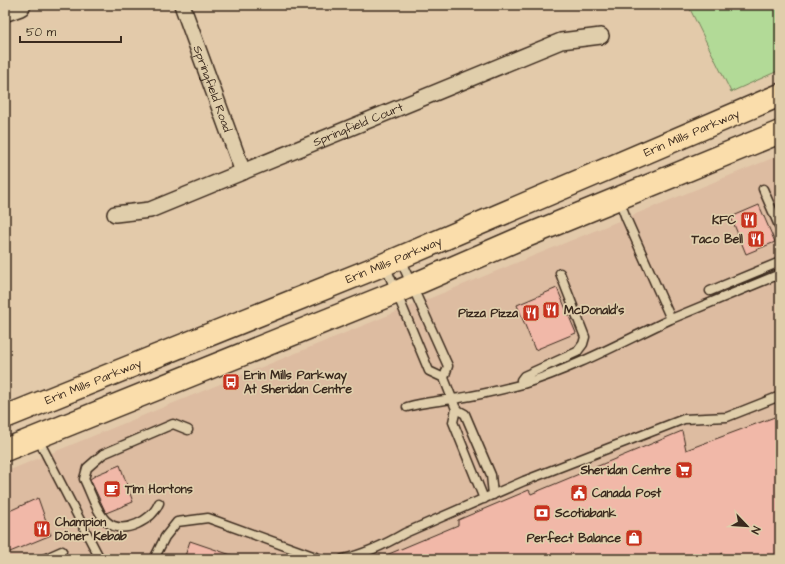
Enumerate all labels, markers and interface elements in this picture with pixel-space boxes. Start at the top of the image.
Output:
scale bar [20,18,121,44]
text: 50 m [26,24,57,41]
street label: Springfield Road [188,43,236,134]
street label: Springfield Court [310,99,406,151]
street label: Erin Mills Parkway [641,105,743,161]
restaurant icon: KFC [739,210,759,230]
place label: KFC [712,212,736,229]
restaurant icon: Taco Bell [746,229,766,249]
place label: Taco Bell [690,231,743,248]
street label: Erin Mills Parkway [343,233,445,288]
restaurant icon: McDonald's [541,300,561,320]
place label: McDonald's [564,302,624,319]
restaurant icon: Pizza Pizza [521,303,541,323]
place label: Pizza Pizza [458,305,519,322]
street label: Erin Mills Parkway [42,355,145,409]
place label: Erin Mills Parkway At Sheridan Centre [244,367,352,398]
bus stop icon: Erin Mills Parkway At Sheridan Centre [221,372,241,392]
supermarket icon: Sheridan Centre [674,460,694,480]
place label: Sheridan Centre [579,462,671,479]
cafe icon: Tim Hortons [102,479,122,499]
place label: Tim Hortons [124,481,193,498]
public building icon: Canada Post [569,483,589,503]
place label: Canada Post [592,485,661,502]
bank icon: Scotiabank [532,503,552,523]
place label: Scotiabank [554,505,617,522]
north arrow [727,506,767,546]
place label: Champion Döner Kebab [55,514,127,545]
restaurant icon: Champion Döner Kebab [32,519,52,539]
text: N [747,524,764,536]
shop icon: Perfect Balance [624,528,644,548]
place label: Perfect Balance [527,530,621,547]

